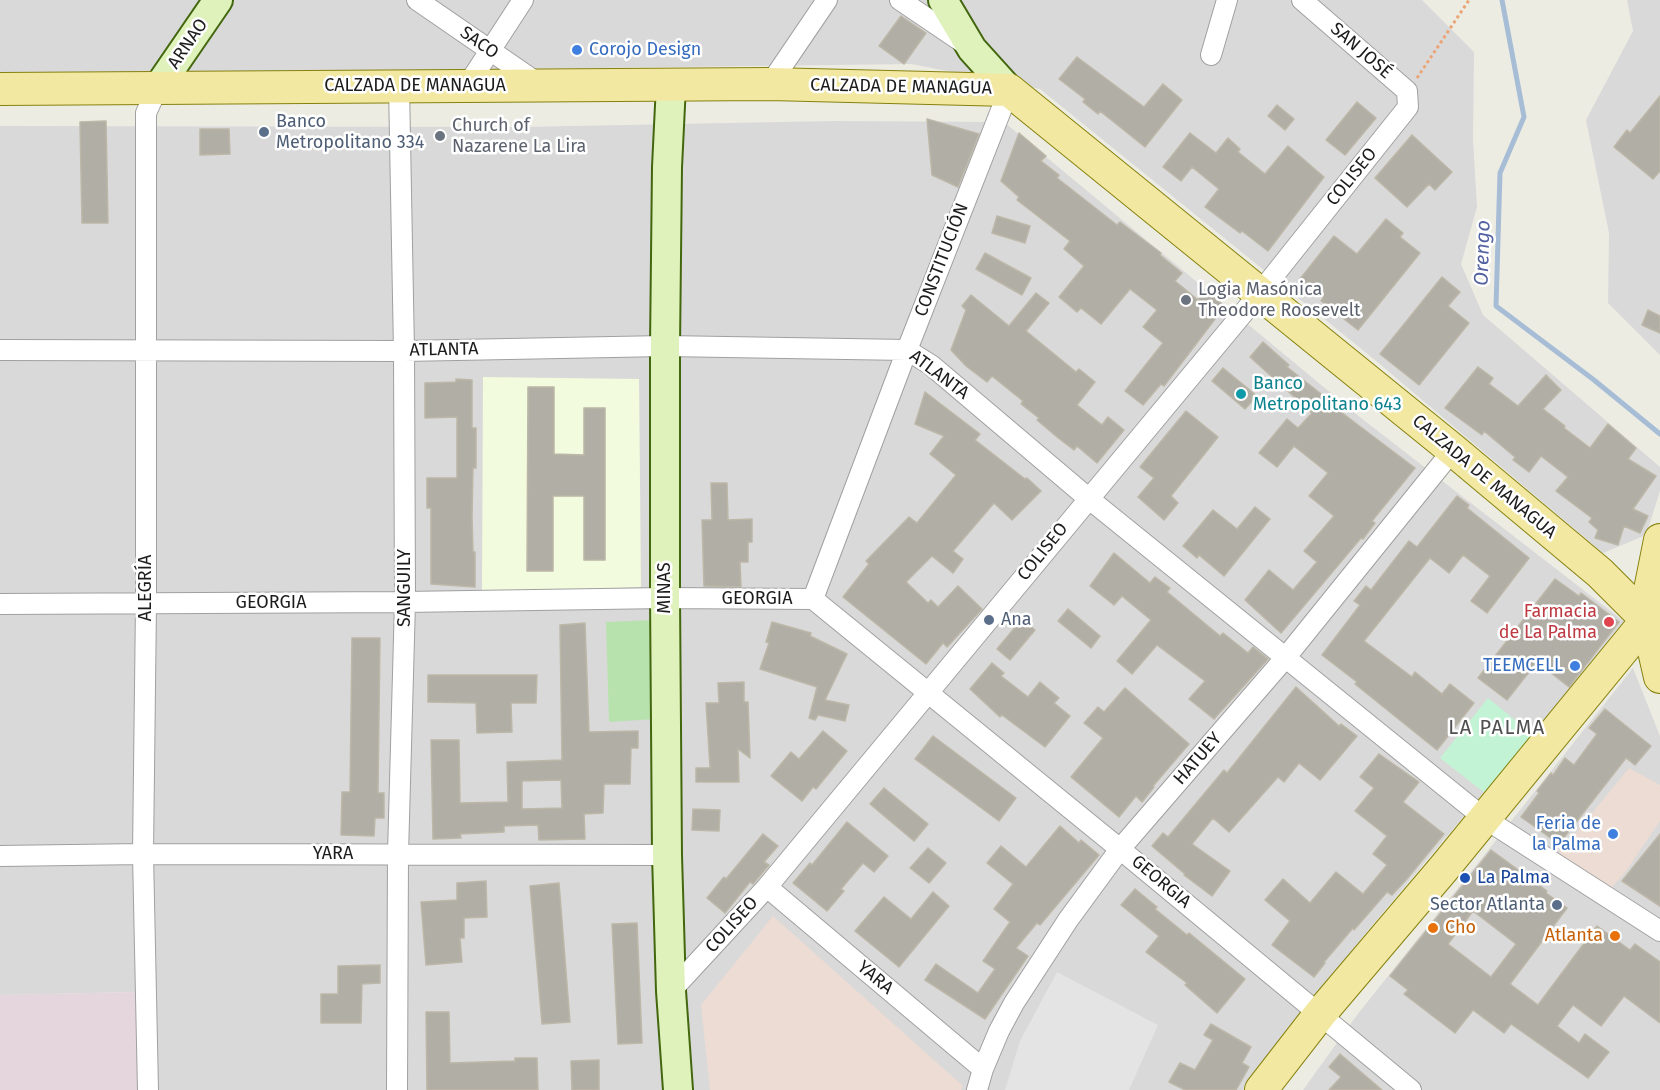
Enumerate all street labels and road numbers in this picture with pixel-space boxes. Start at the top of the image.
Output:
street label: ARNAO [163,15,213,73]
street label: SAN JOSÉ [1326,18,1396,84]
street label: SACO [456,22,502,64]
street label: CALZADA DE MANAGUA [324,75,506,97]
street label: CALZADA DE MANAGUA [810,75,992,99]
street label: COLISEO [1322,144,1382,210]
street label: CONSTITUCIÓN [910,200,974,320]
street label: ATLANTA [409,339,479,361]
street label: ATLANTA [905,346,973,404]
street label: CALZADA DE MANAGUA [1407,410,1561,544]
street label: COLISEO [1013,519,1073,585]
street label: SANGUILY [394,549,416,627]
street label: ALEGRÍA [135,555,157,621]
street label: MINAS [654,562,676,614]
street label: GEORGIA [722,588,792,610]
street label: GEORGIA [236,592,306,614]
street label: HATUEY [1169,728,1227,790]
street label: YARA [313,843,353,865]
street label: GEORGIA [1127,851,1195,913]
street label: COLISEO [701,892,763,958]
street label: YARA [853,957,897,999]

